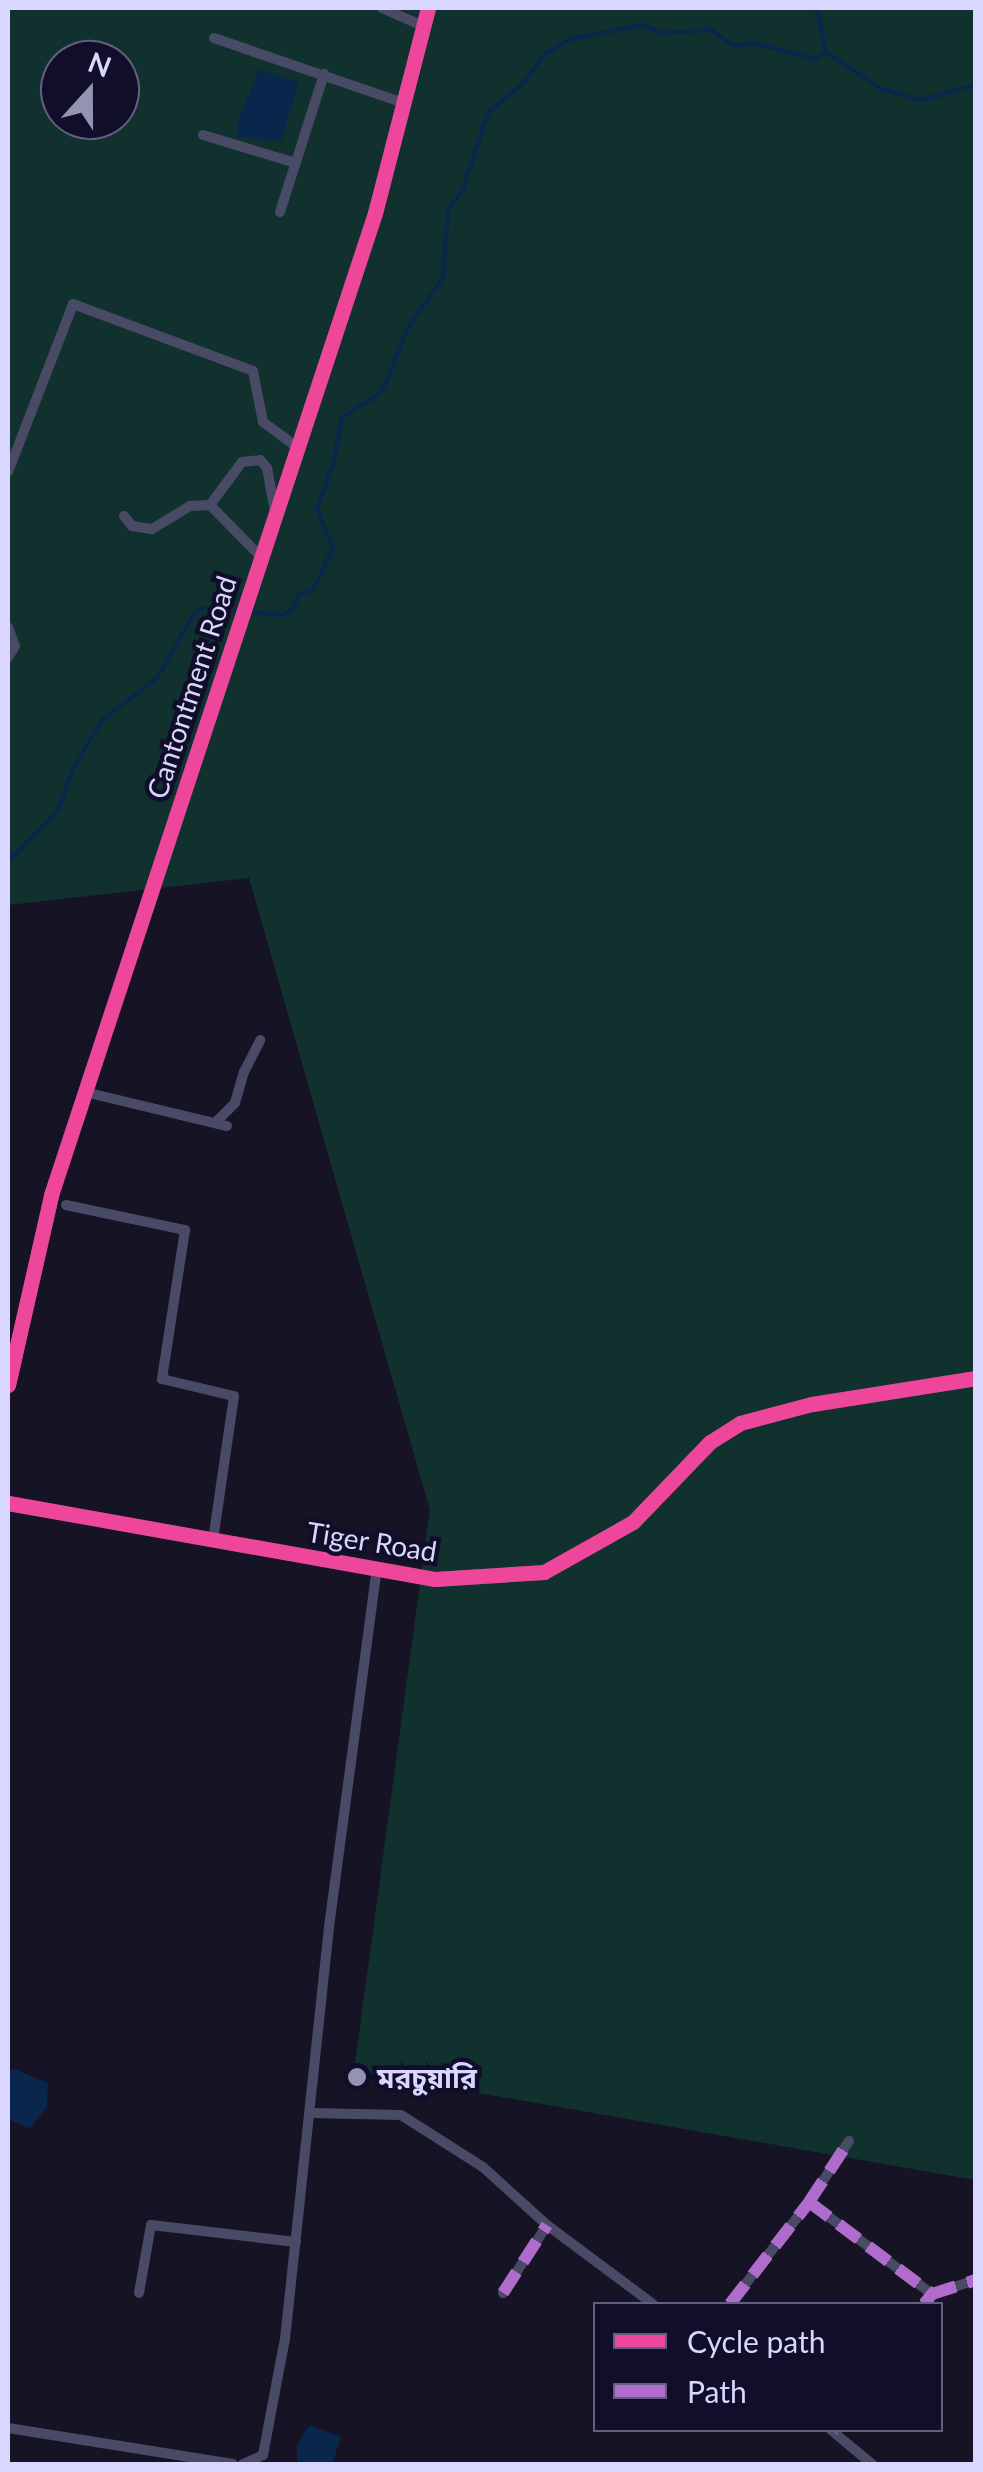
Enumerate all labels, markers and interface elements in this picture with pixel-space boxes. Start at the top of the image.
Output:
north arrow [40,40,140,140]
text: N [84,44,116,84]
street label: Cantontment Road [139,572,243,802]
street label: Tiger Road [304,1514,440,1568]
place label: মরচুয়ারি [377,2060,477,2094]
marker: মরচুয়ারি [346,2066,368,2088]
legend [593,2302,943,2432]
text: Cycle path [687,2323,826,2359]
text: Path [687,2373,747,2409]

